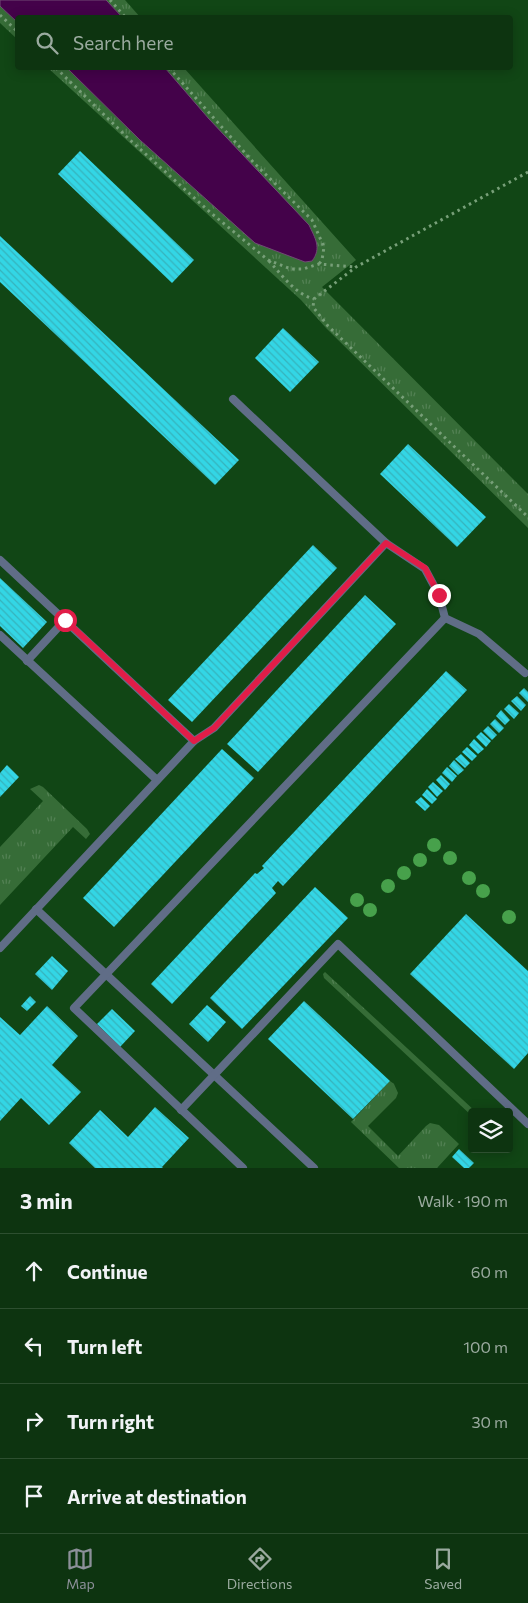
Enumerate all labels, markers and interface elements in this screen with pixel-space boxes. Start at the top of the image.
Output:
search box [15,15,513,70]
icon: search [33,29,61,57]
text: Search here [73,31,173,54]
route end [428,584,451,607]
route start [54,609,77,632]
map controls [468,1108,513,1153]
button: layers [468,1108,513,1153]
text: 3 min [20,1188,73,1213]
text: Walk · 190 m [418,1191,508,1210]
icon: ahead [20,1257,48,1285]
text: Continue [67,1260,147,1283]
text: 60 m [471,1262,508,1281]
icon: left [20,1332,48,1360]
text: Turn left [67,1335,142,1358]
text: 100 m [463,1337,508,1356]
icon: right [20,1407,48,1435]
text: Turn right [67,1410,154,1433]
text: 30 m [471,1412,508,1431]
icon: arrive [20,1482,48,1510]
text: Arrive at destination [67,1485,247,1508]
tab: Map [66,1545,95,1592]
tab: Directions [227,1545,292,1592]
tab: Saved [424,1545,462,1592]

